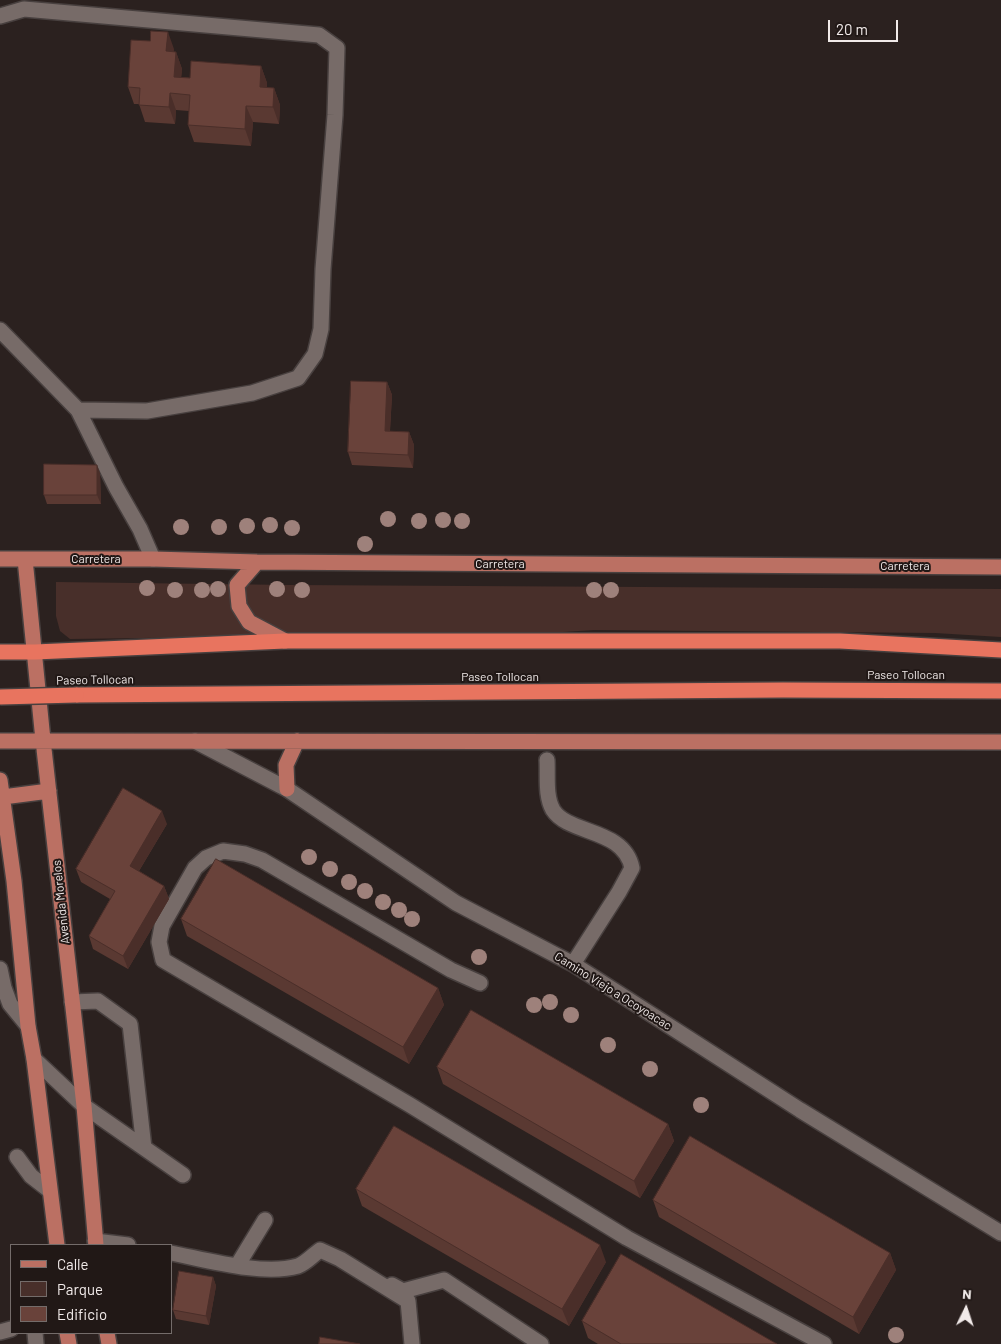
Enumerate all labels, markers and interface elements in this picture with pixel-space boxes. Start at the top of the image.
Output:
scale bar [831,10,901,42]
text: 20 m [836,20,868,38]
street label: Carretera [71,552,121,566]
street label: Carretera [475,557,525,571]
street label: Carretera [880,559,930,573]
street label: Paseo Tollocan [867,668,945,682]
street label: Paseo Tollocan [461,670,539,684]
street label: Paseo Tollocan [56,672,134,688]
street label: Avenida Morelos [49,859,73,945]
street label: Camino Viejo a Ocoyoacac [552,949,674,1033]
legend [10,1244,172,1334]
text: Calle [57,1255,89,1273]
text: Parque [57,1280,103,1298]
north arrow [941,1284,991,1334]
text: N [962,1285,972,1302]
text: Edificio [57,1305,107,1323]

